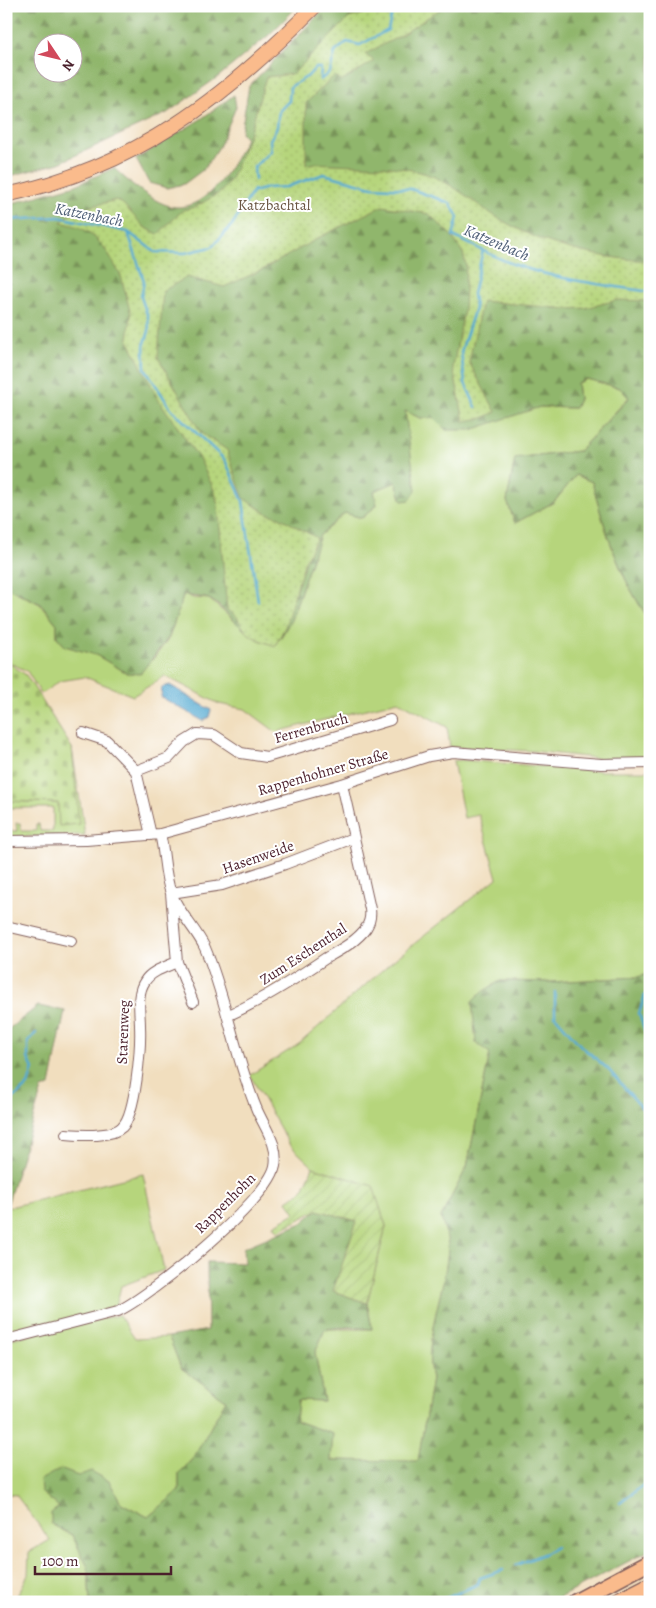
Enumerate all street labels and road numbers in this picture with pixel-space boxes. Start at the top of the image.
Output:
street label: Ferrenbruch [272,708,350,748]
street label: Rappenhohner Straße [255,744,391,800]
street label: Hasenweide [219,835,297,879]
street label: Zum Eschenthal [256,918,351,990]
street label: Starenweg [112,999,134,1065]
street label: Rappenhohn [190,1168,260,1238]

